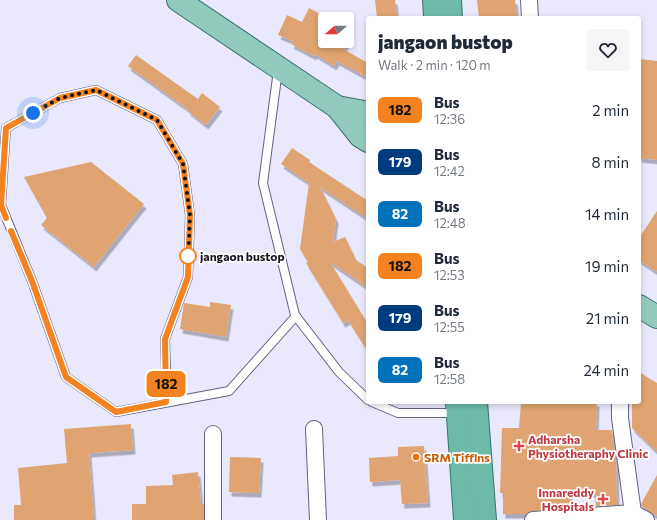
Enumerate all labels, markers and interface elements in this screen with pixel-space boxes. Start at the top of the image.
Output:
north arrow [318,12,354,48]
map controls [318,12,354,48]
button: heart [587,29,629,71]
text: jangaon bustop [378,30,513,53]
text: Walk · 2 min · 120 m [378,57,491,73]
text: Bus [434,93,459,111]
text: 182 [389,101,411,118]
text: 2 min [592,101,629,119]
your location [23,103,43,123]
text: 12:36 [434,111,465,127]
text: Bus [434,145,459,163]
text: 179 [389,153,411,170]
text: 8 min [591,153,629,171]
text: 12:42 [434,163,465,179]
text: Bus [434,197,459,215]
text: 82 [392,205,408,222]
text: 14 min [585,205,629,223]
text: 12:48 [434,215,466,231]
marker: jangaon bustop [179,247,197,265]
place label: jangaon bustop [199,249,285,263]
text: Bus [434,249,459,267]
text: 182 [389,257,411,274]
text: 19 min [585,257,629,275]
text: 12:53 [434,267,465,283]
text: Bus [434,301,459,319]
text: 179 [389,309,411,326]
text: 21 min [586,309,629,327]
text: 12:55 [434,319,465,335]
text: Bus [434,353,459,371]
text: 82 [392,361,408,378]
text: 24 min [584,361,629,379]
line badge: 182 [143,371,189,397]
text: 12:58 [434,371,465,387]
text: 182 [155,375,177,392]
place label: Adharsha Physiotheraphy Clinic [528,432,648,460]
marker: Adharsha Physiotheraphy Clinic [513,440,525,452]
place label: SRM Tiffins [424,450,490,464]
marker: SRM Tiffins [411,452,421,462]
place label: Innareddy Hospitals [538,485,594,513]
marker: Innareddy Hospitals [597,493,609,505]

